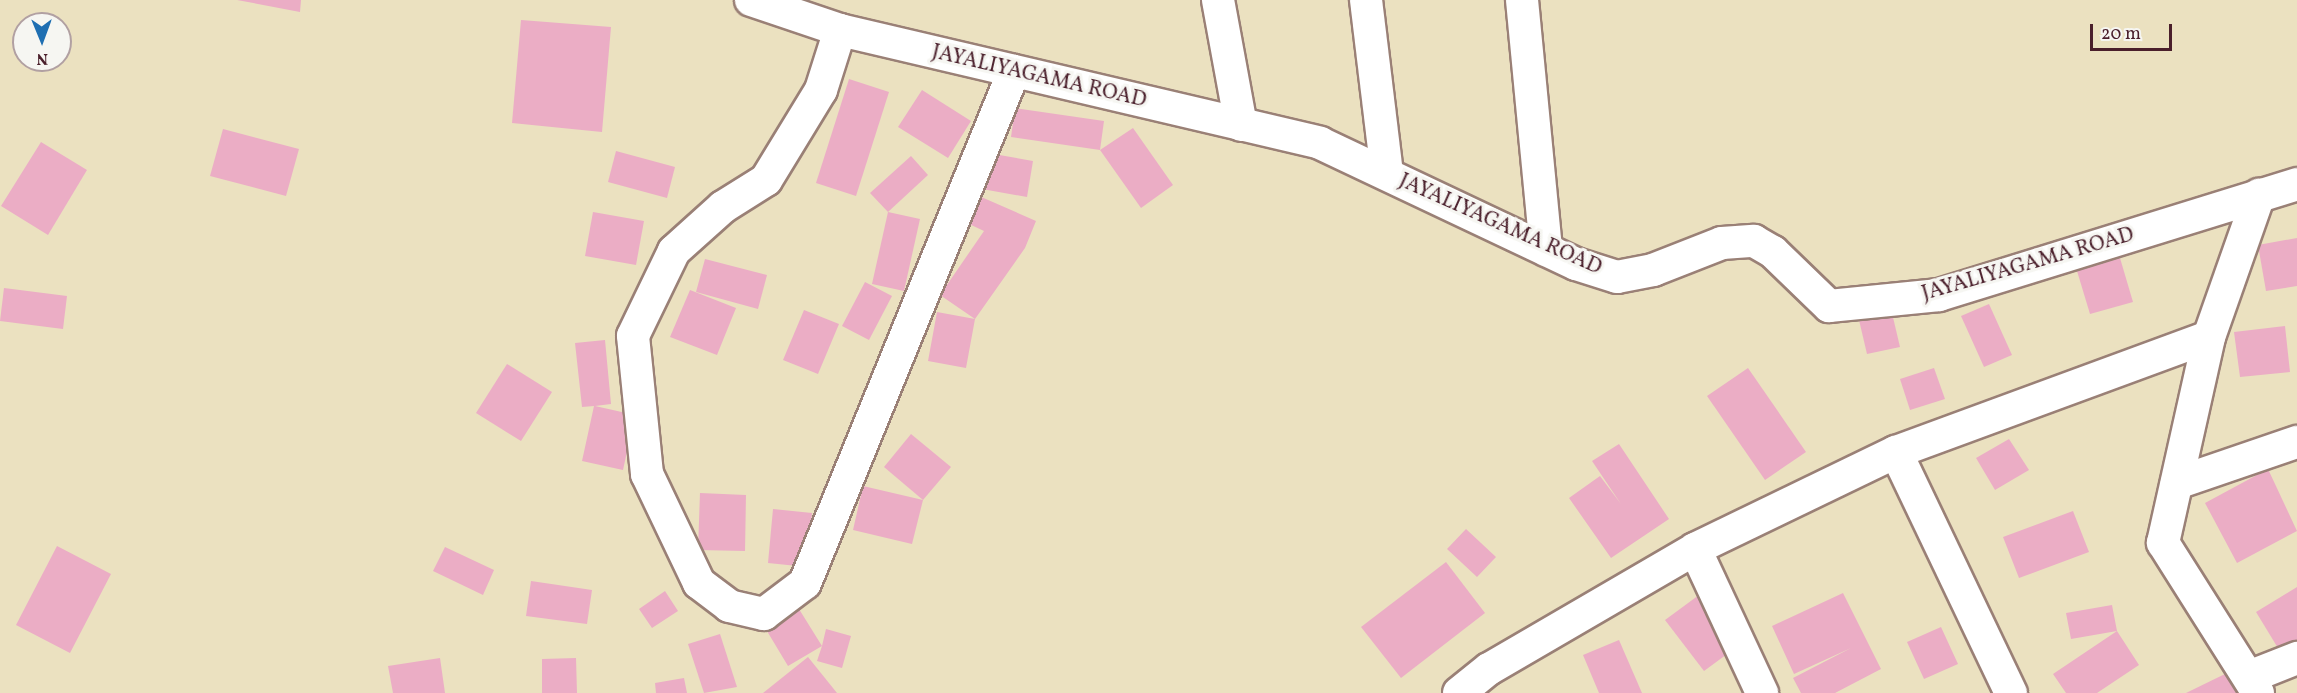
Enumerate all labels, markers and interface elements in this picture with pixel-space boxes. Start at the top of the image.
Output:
north arrow [12,12,72,72]
scale bar [2093,12,2176,50]
text: 20 m [2101,22,2141,47]
street label: JAYALIYAGAMA ROAD [929,40,1149,114]
text: N [36,47,48,69]
street label: JAYALIYAGAMA ROAD [1395,169,1605,281]
street label: JAYALIYAGAMA ROAD [1919,223,2137,307]

